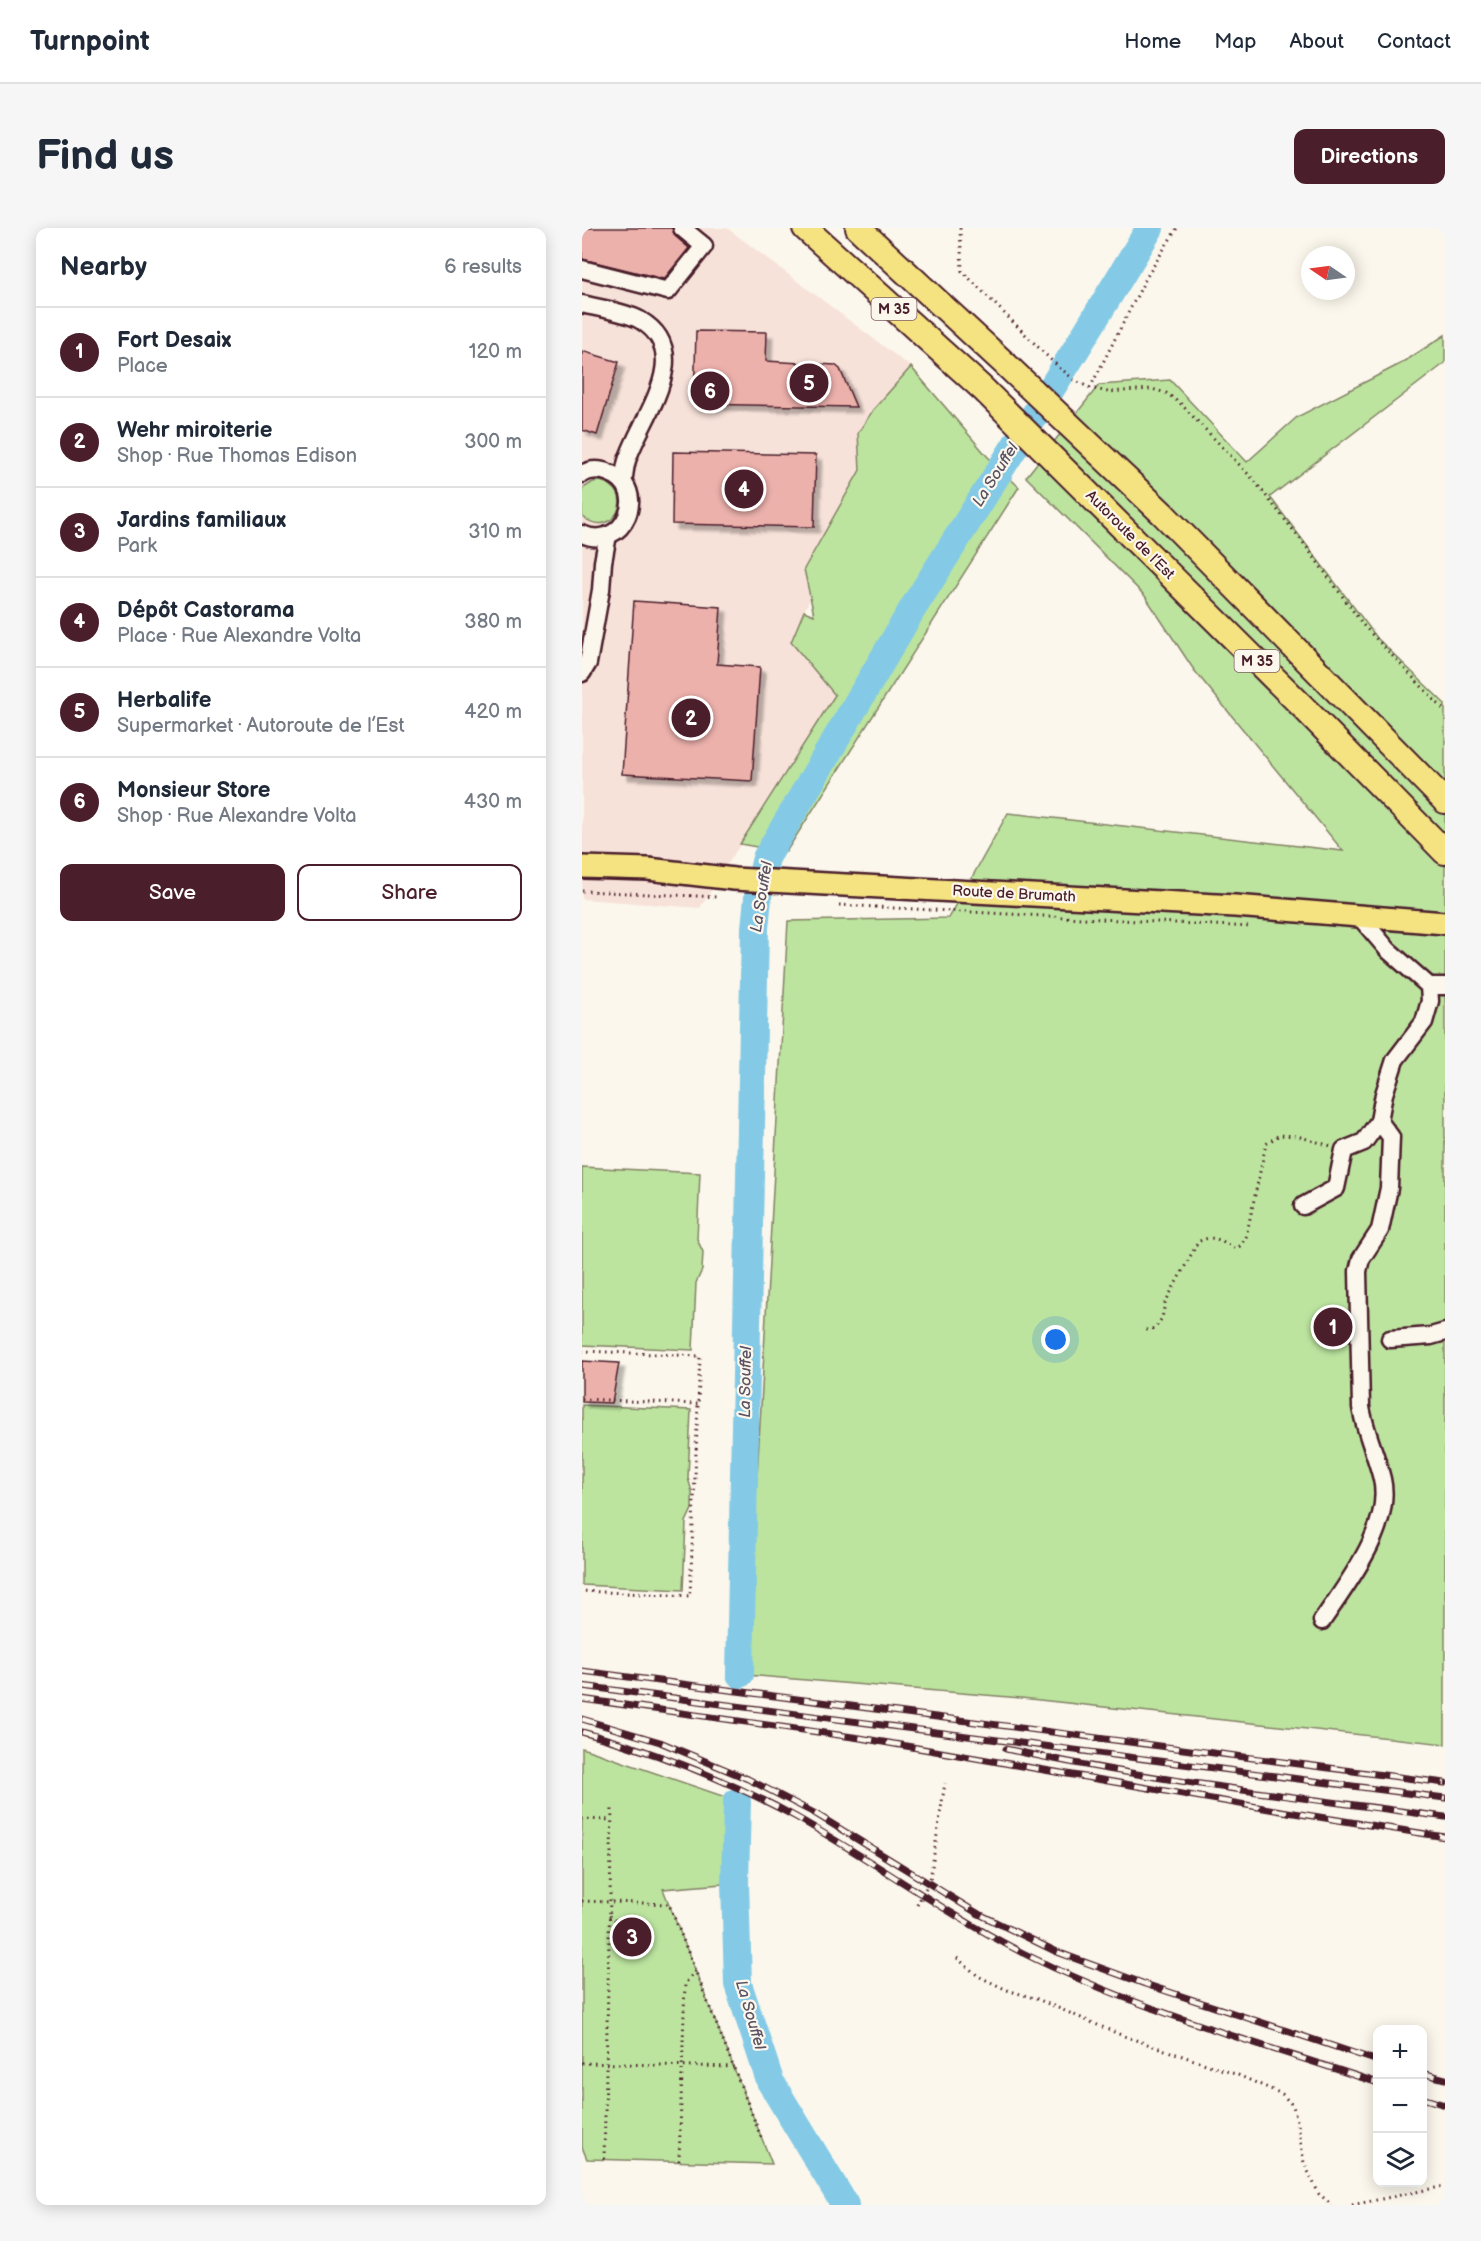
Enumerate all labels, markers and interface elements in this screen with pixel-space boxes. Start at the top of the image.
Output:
text: Turnpoint [30,25,150,58]
text: Home [1124,29,1181,54]
text: Map [1214,29,1256,54]
text: About [1289,29,1344,54]
text: Contact [1377,29,1451,54]
button: Directions [1294,129,1445,184]
text: Find us [36,131,174,182]
north arrow [1301,246,1355,300]
text: Nearby [60,252,147,283]
text: 6 results [444,255,522,279]
road number: M 35 [872,298,916,320]
text: Fort Desaix [117,327,231,354]
text: 1 [75,340,84,364]
text: 120 m [469,340,522,364]
text: Place [117,354,168,378]
pin: 5 [790,360,828,406]
pin: 6 [690,368,730,414]
text: Wehr miroiterie [117,417,272,444]
text: 2 [74,430,85,454]
text: 300 m [464,430,522,454]
water label: La Souffel [969,439,1024,510]
text: Shop · Rue Thomas Edison [117,444,357,468]
pin: 4 [724,466,764,512]
street label: Autoroute de l’Est [1081,486,1179,584]
text: Jardins familiaux [117,507,286,534]
text: 3 [74,520,85,544]
text: 310 m [468,520,522,544]
text: Park [117,534,157,558]
text: Dépôt Castorama [117,597,295,624]
text: 4 [74,610,85,634]
text: 380 m [464,610,522,634]
text: Place · Rue Alexandre Volta [117,624,361,648]
road number: M 35 [1234,650,1280,672]
text: Herbalife [117,687,211,714]
pin: 2 [672,696,710,740]
text: 5 [74,700,85,724]
text: 420 m [464,700,522,724]
text: Supermarket · Autoroute de l’Est [117,714,405,738]
text: Monsieur Store [117,777,271,804]
text: 6 [73,790,86,814]
text: 430 m [464,790,522,814]
text: Shop · Rue Alexandre Volta [117,804,357,828]
water label: La Souffel [747,859,777,934]
button: Save [60,864,285,921]
button: Share [297,864,522,921]
street label: Route de Brumath [952,881,1076,907]
pin: 1 [1314,1304,1353,1350]
your location [1041,1325,1070,1354]
water label: La Souffel [736,1345,756,1418]
pin: 3 [613,1914,652,1960]
water label: La Souffel [731,1978,769,2053]
map controls [1373,2025,1427,2187]
button: + [1373,2025,1427,2079]
button: − [1373,2079,1427,2133]
button: layers [1373,2133,1427,2187]

